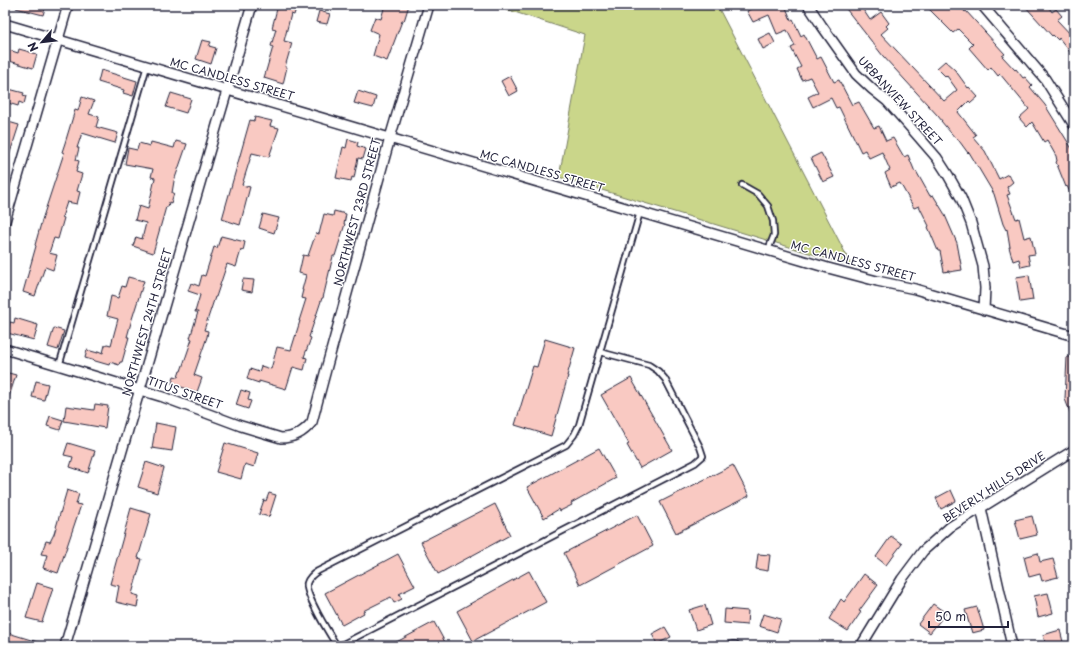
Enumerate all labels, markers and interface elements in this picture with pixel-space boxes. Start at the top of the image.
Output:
north arrow [22,22,62,62]
text: N [23,39,42,55]
street label: URBANVIEW STREET [854,52,947,150]
street label: MC CANDLESS STREET [168,53,297,105]
street label: NORTHWEST 23RD STREET [329,136,385,288]
street label: MC CANDLESS STREET [478,145,607,197]
street label: MC CANDLESS STREET [789,236,918,285]
street label: NORTHWEST 24TH STREET [117,245,176,398]
street label: TITUS STREET [145,372,225,413]
street label: BEVERLY HILLS DRIVE [939,447,1049,526]
scale bar [929,603,1008,629]
text: 50 m [935,607,966,625]

